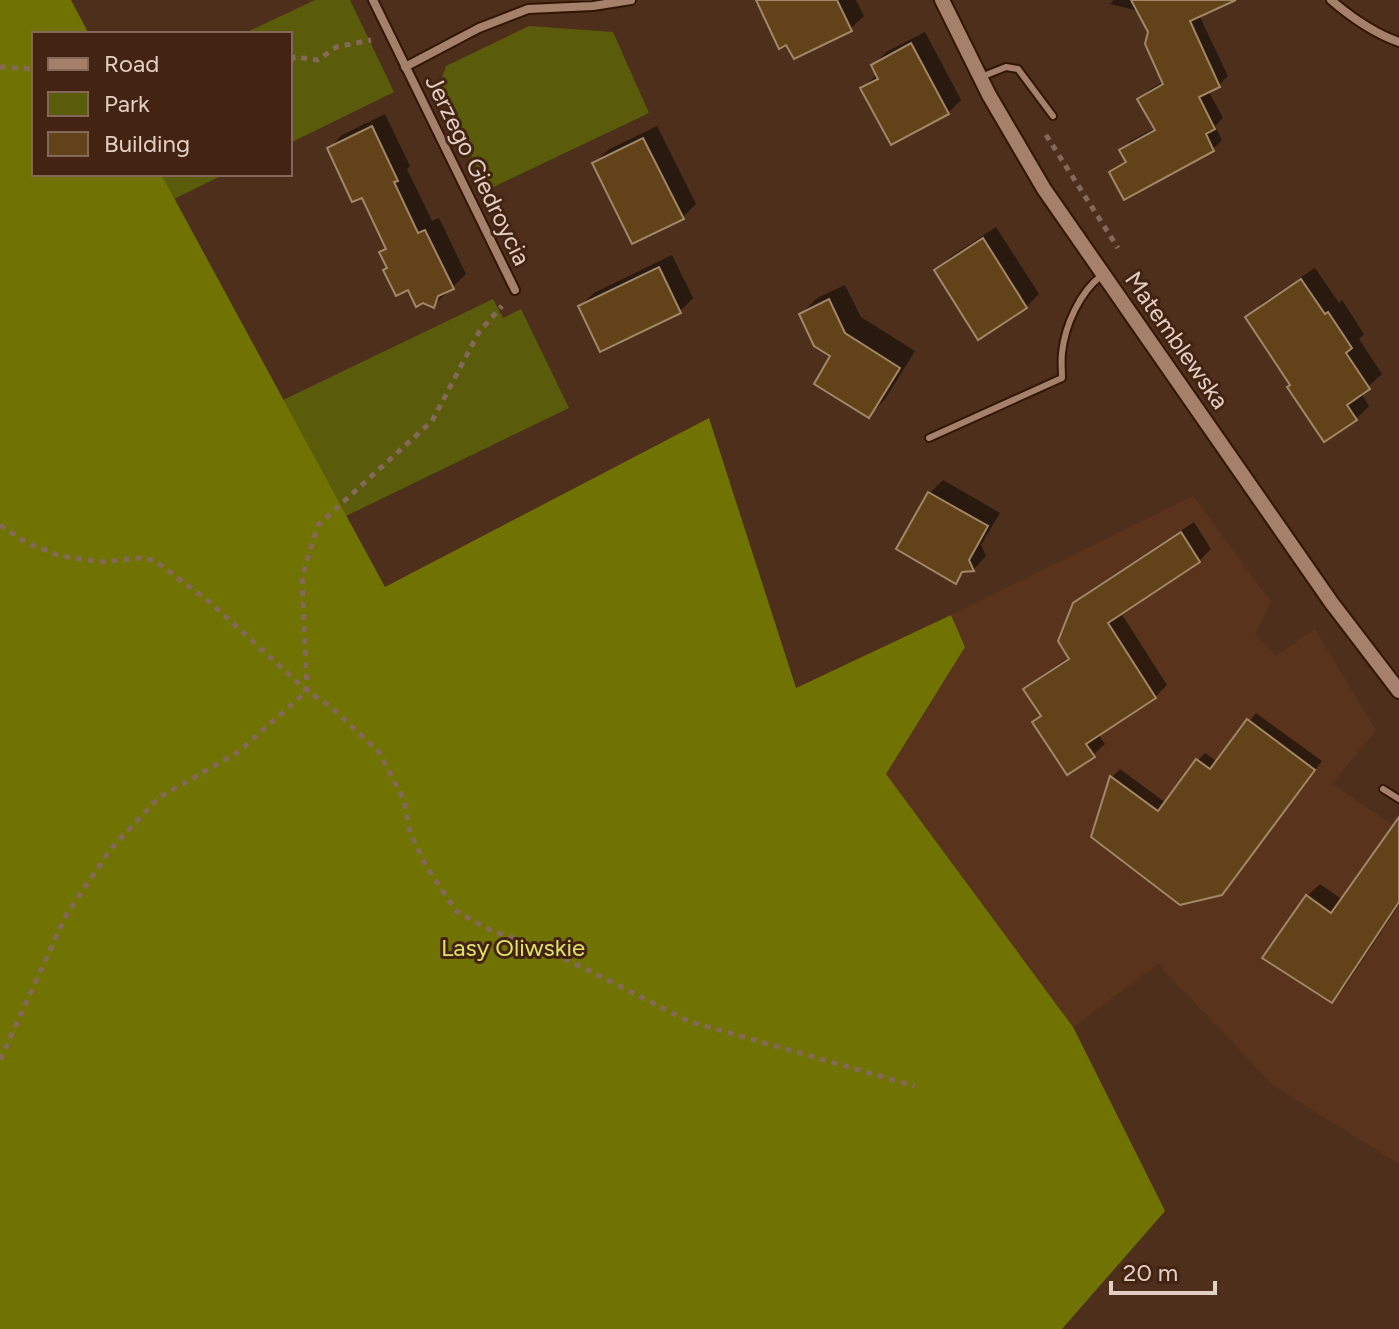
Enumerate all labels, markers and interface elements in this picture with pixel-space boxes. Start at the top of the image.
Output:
legend [32,32,292,176]
text: Road [104,49,159,78]
street label: Jerzego Giedroycia [419,70,537,270]
text: Park [104,89,150,118]
text: Building [104,129,190,158]
street label: Matemblewska [1119,266,1235,414]
park label: Lasy Oliwskie [441,933,585,962]
scale bar [1111,1245,1215,1295]
text: 20 m [1123,1258,1178,1287]

